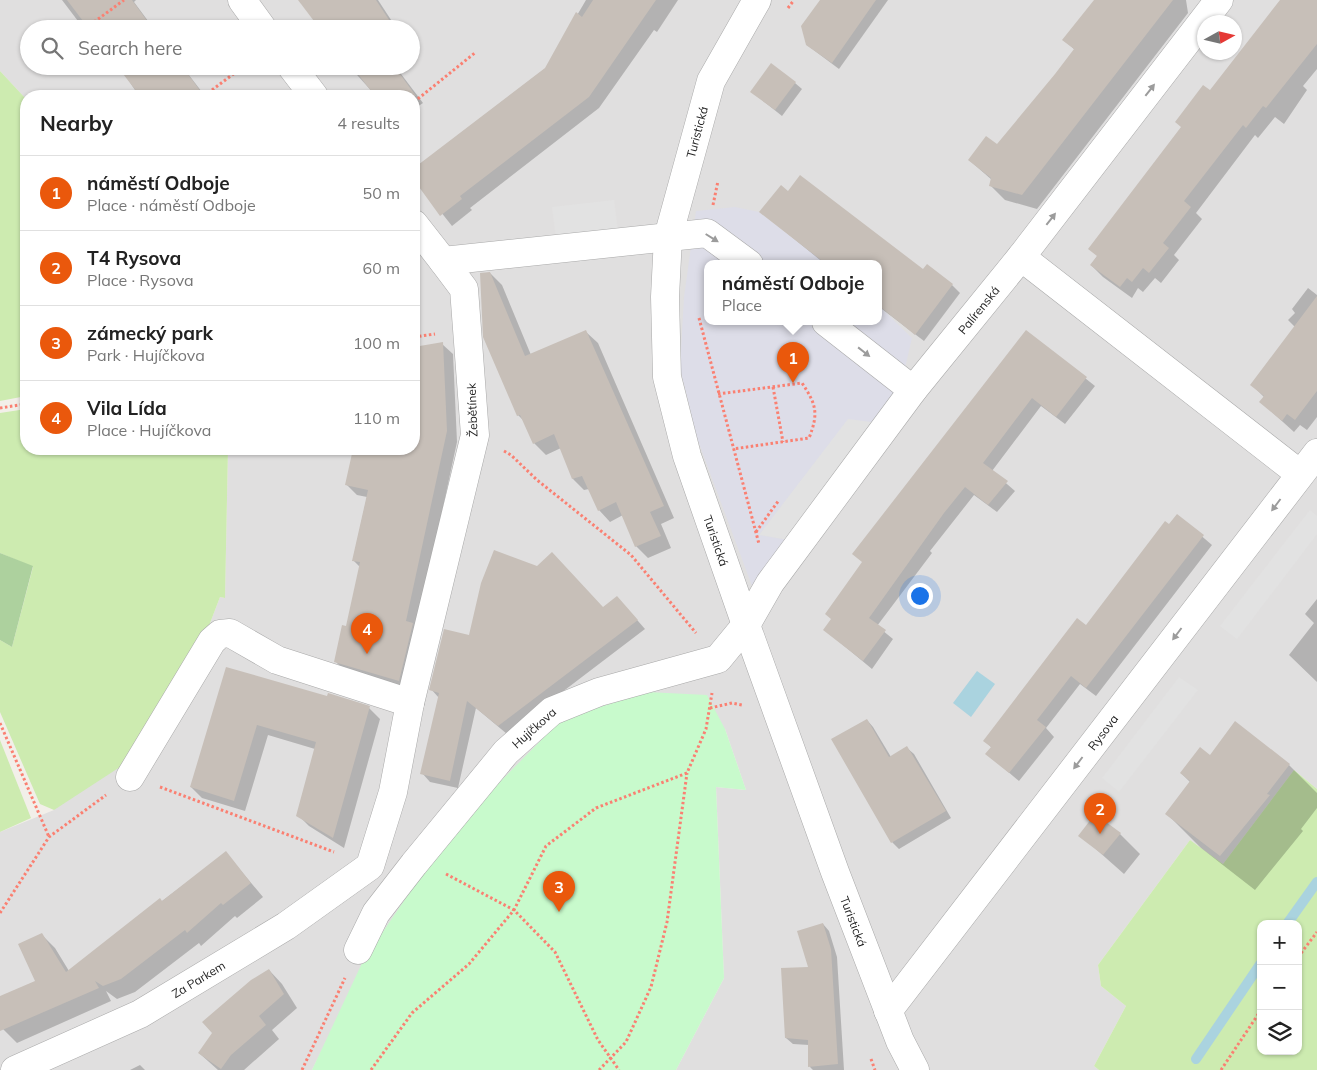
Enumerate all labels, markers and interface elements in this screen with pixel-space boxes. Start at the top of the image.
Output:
north arrow [1197,15,1242,60]
search box [20,20,420,75]
icon: search [38,34,66,62]
text: Search here [78,36,182,60]
one-way arrow [1144,84,1155,97]
street label: Turistická [683,105,711,159]
text: Nearby [40,110,113,136]
text: 4 results [337,113,400,133]
text: náměstí Odboje [87,171,230,195]
text: 1 [51,183,61,203]
text: 50 m [363,183,400,203]
text: Place · náměstí Odboje [87,195,256,215]
one-way arrow [1045,212,1056,225]
one-way arrow [705,234,719,243]
text: T4 Rysova [87,246,181,270]
text: 2 [51,258,61,278]
text: 60 m [363,258,400,278]
popup [704,260,882,325]
text: Place · Rysova [87,270,194,290]
text: náměstí Odboje [722,271,864,295]
street label: Palírenská [954,283,1002,337]
text: Place [722,295,762,315]
text: zámecký park [87,321,213,345]
text: 3 [51,333,61,353]
text: 100 m [353,333,400,353]
pin: 1 [777,342,809,383]
text: Park · Hujíčkova [87,345,205,365]
one-way arrow [857,346,870,357]
street label: Žebětínek [464,382,480,437]
text: Vila Lída [87,396,167,420]
text: 4 [51,408,61,428]
text: 110 m [353,408,400,428]
text: Place · Hujíčkova [87,420,211,440]
one-way arrow [1271,498,1281,512]
street label: Turistická [701,513,732,568]
your location [907,583,933,609]
pin: 4 [351,613,383,654]
one-way arrow [1172,627,1182,641]
street label: Hujíčkova [508,704,559,751]
street label: Rysova [1084,711,1121,753]
one-way arrow [1073,756,1083,770]
pin: 2 [1084,793,1116,834]
pin: 3 [543,871,575,912]
street label: Turistická [837,894,870,949]
map controls [1257,920,1302,1055]
button: + [1257,920,1302,965]
street label: Za Parkem [169,957,228,1001]
button: − [1257,965,1302,1010]
button: layers [1257,1010,1302,1055]

